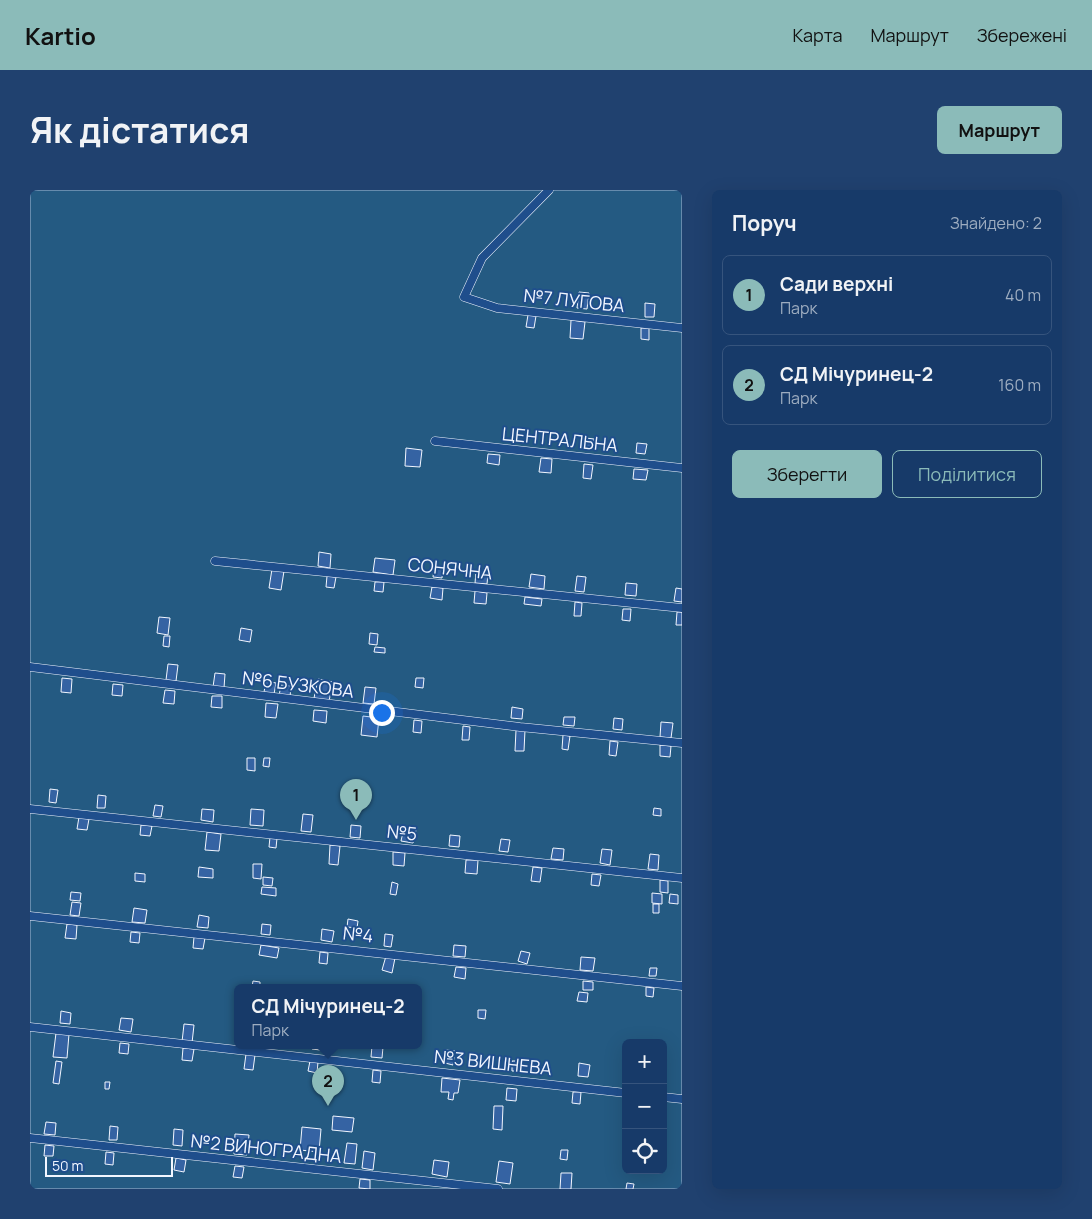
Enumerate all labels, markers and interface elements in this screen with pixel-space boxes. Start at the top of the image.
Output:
text: Kartio [25,19,96,52]
text: Карта [792,23,842,47]
text: Маршрут [870,23,949,47]
text: Збережені [977,23,1067,47]
text: Як дістатися [30,106,249,154]
button: Маршрут [937,106,1062,154]
text: Поруч [732,209,797,237]
text: Знайдено: 2 [950,212,1042,234]
text: Сади верхні [780,271,893,297]
street label: №7 ЛУГОВА [522,283,626,317]
text: 1 [745,284,753,306]
text: 40 m [1005,284,1041,306]
text: Парк [780,297,817,319]
text: СД Мічуринец-2 [780,361,933,387]
text: 2 [744,374,754,396]
text: 160 m [998,374,1041,396]
text: Парк [780,387,817,409]
street label: ЦЕНТРАЛЬНА [501,421,620,457]
button: Зберегти [732,450,882,498]
button: Поділитися [892,450,1042,498]
street label: СОНЯЧНА [407,552,494,584]
street label: №6 БУЗКОВА [241,665,356,703]
your location [369,700,395,726]
pin: 1 [340,779,372,820]
street label: №5 [386,818,418,846]
street label: №4 [342,920,375,948]
popup [234,984,422,1049]
text: СД Мічуринец-2 [251,993,405,1019]
text: Парк [251,1019,289,1041]
map controls [622,1039,667,1174]
button: + [622,1039,667,1084]
street label: №3 ВИШНЕВА [433,1044,554,1080]
pin: 2 [312,1065,344,1106]
button: − [622,1084,667,1129]
street label: №2 ВИНОГРАДНА [189,1128,343,1168]
button: locate [622,1129,667,1174]
scale bar [45,1154,172,1177]
text: 50 m [52,1156,83,1175]

